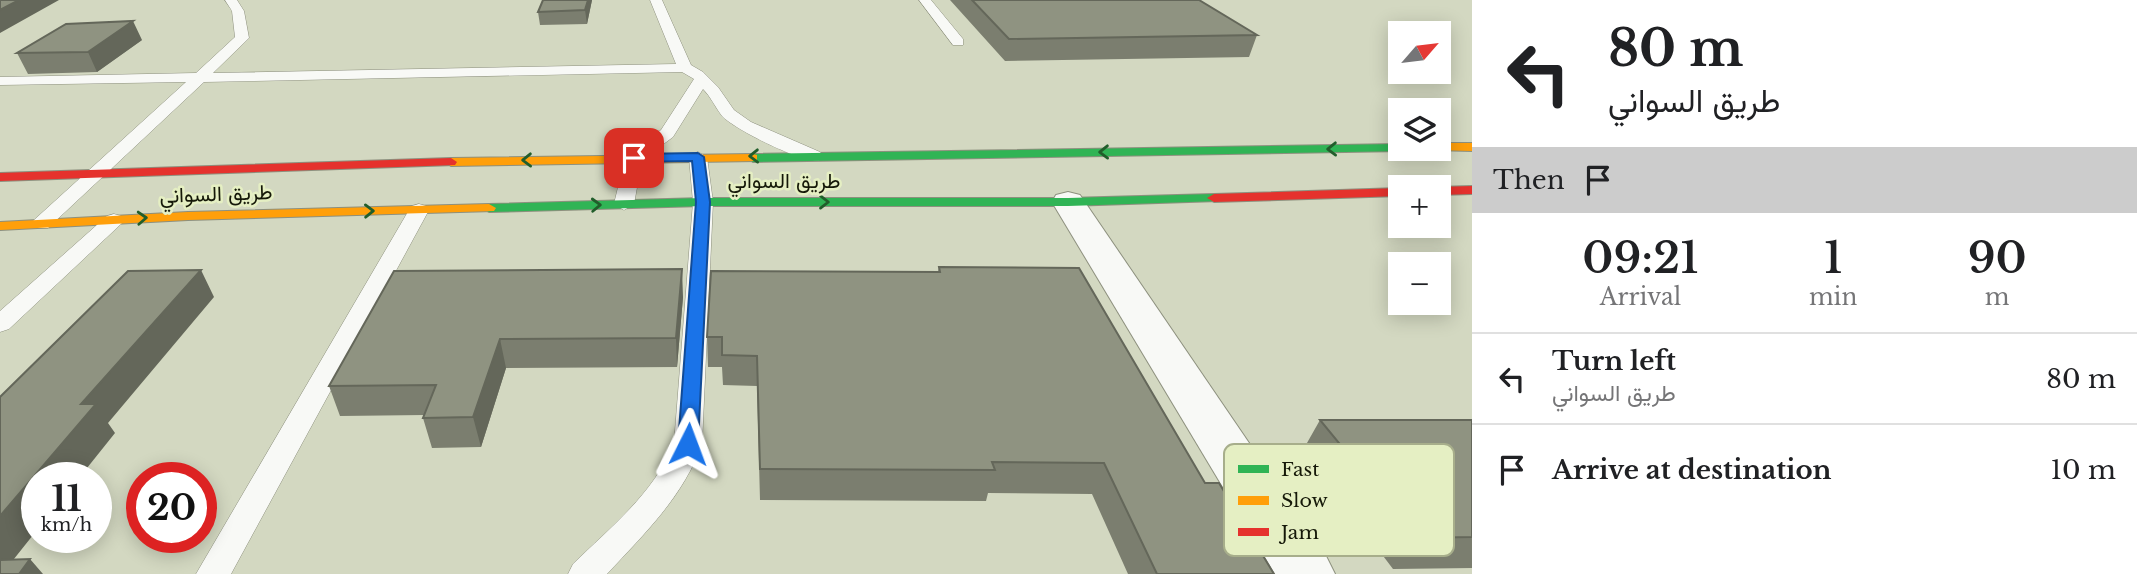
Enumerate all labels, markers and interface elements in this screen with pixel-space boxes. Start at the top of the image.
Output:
text: 80 m [1608,18,1743,79]
north arrow [1388,21,1451,84]
map controls [1388,21,1451,315]
icon: left [1493,28,1584,119]
text: طريق السواني [1608,81,1780,121]
button: layers [1388,98,1451,161]
pin [604,128,664,188]
icon: arrive [615,139,653,177]
one-way arrow [1326,141,1337,156]
one-way arrow [1099,144,1109,160]
one-way arrow [749,148,759,164]
one-way arrow [521,152,532,168]
icon: arrive [1579,161,1617,199]
text: Then [1493,164,1565,196]
street label: طريق السواني [727,168,841,198]
button: + [1388,175,1451,238]
street label: طريق السواني [159,179,273,213]
one-way arrow [819,194,830,210]
one-way arrow [592,197,602,213]
one-way arrow [364,203,375,219]
one-way arrow [136,211,147,226]
text: 09:21 [1582,232,1699,284]
text: 1 [1824,232,1842,284]
text: 90 [1968,232,2027,284]
button: − [1388,252,1451,315]
text: Arrival [1600,283,1681,311]
text: min [1809,283,1857,311]
text: m [1985,283,2010,311]
text: Turn left [1552,345,1676,377]
icon: left [1493,360,1531,398]
text: 80 m [2046,363,2116,395]
text: طريق السواني [1552,379,1676,407]
position arrow [651,407,725,481]
legend [1224,444,1454,556]
icon: arrive [1493,451,1531,489]
text: Arrive at destination [1552,454,1832,486]
text: 10 m [2050,454,2116,486]
text: Fast [1281,458,1320,481]
speed limit sign: 20 [126,462,217,553]
text: 11 [51,477,82,520]
text: Slow [1281,489,1328,512]
text: km/h [41,514,92,536]
text: Jam [1278,521,1319,544]

